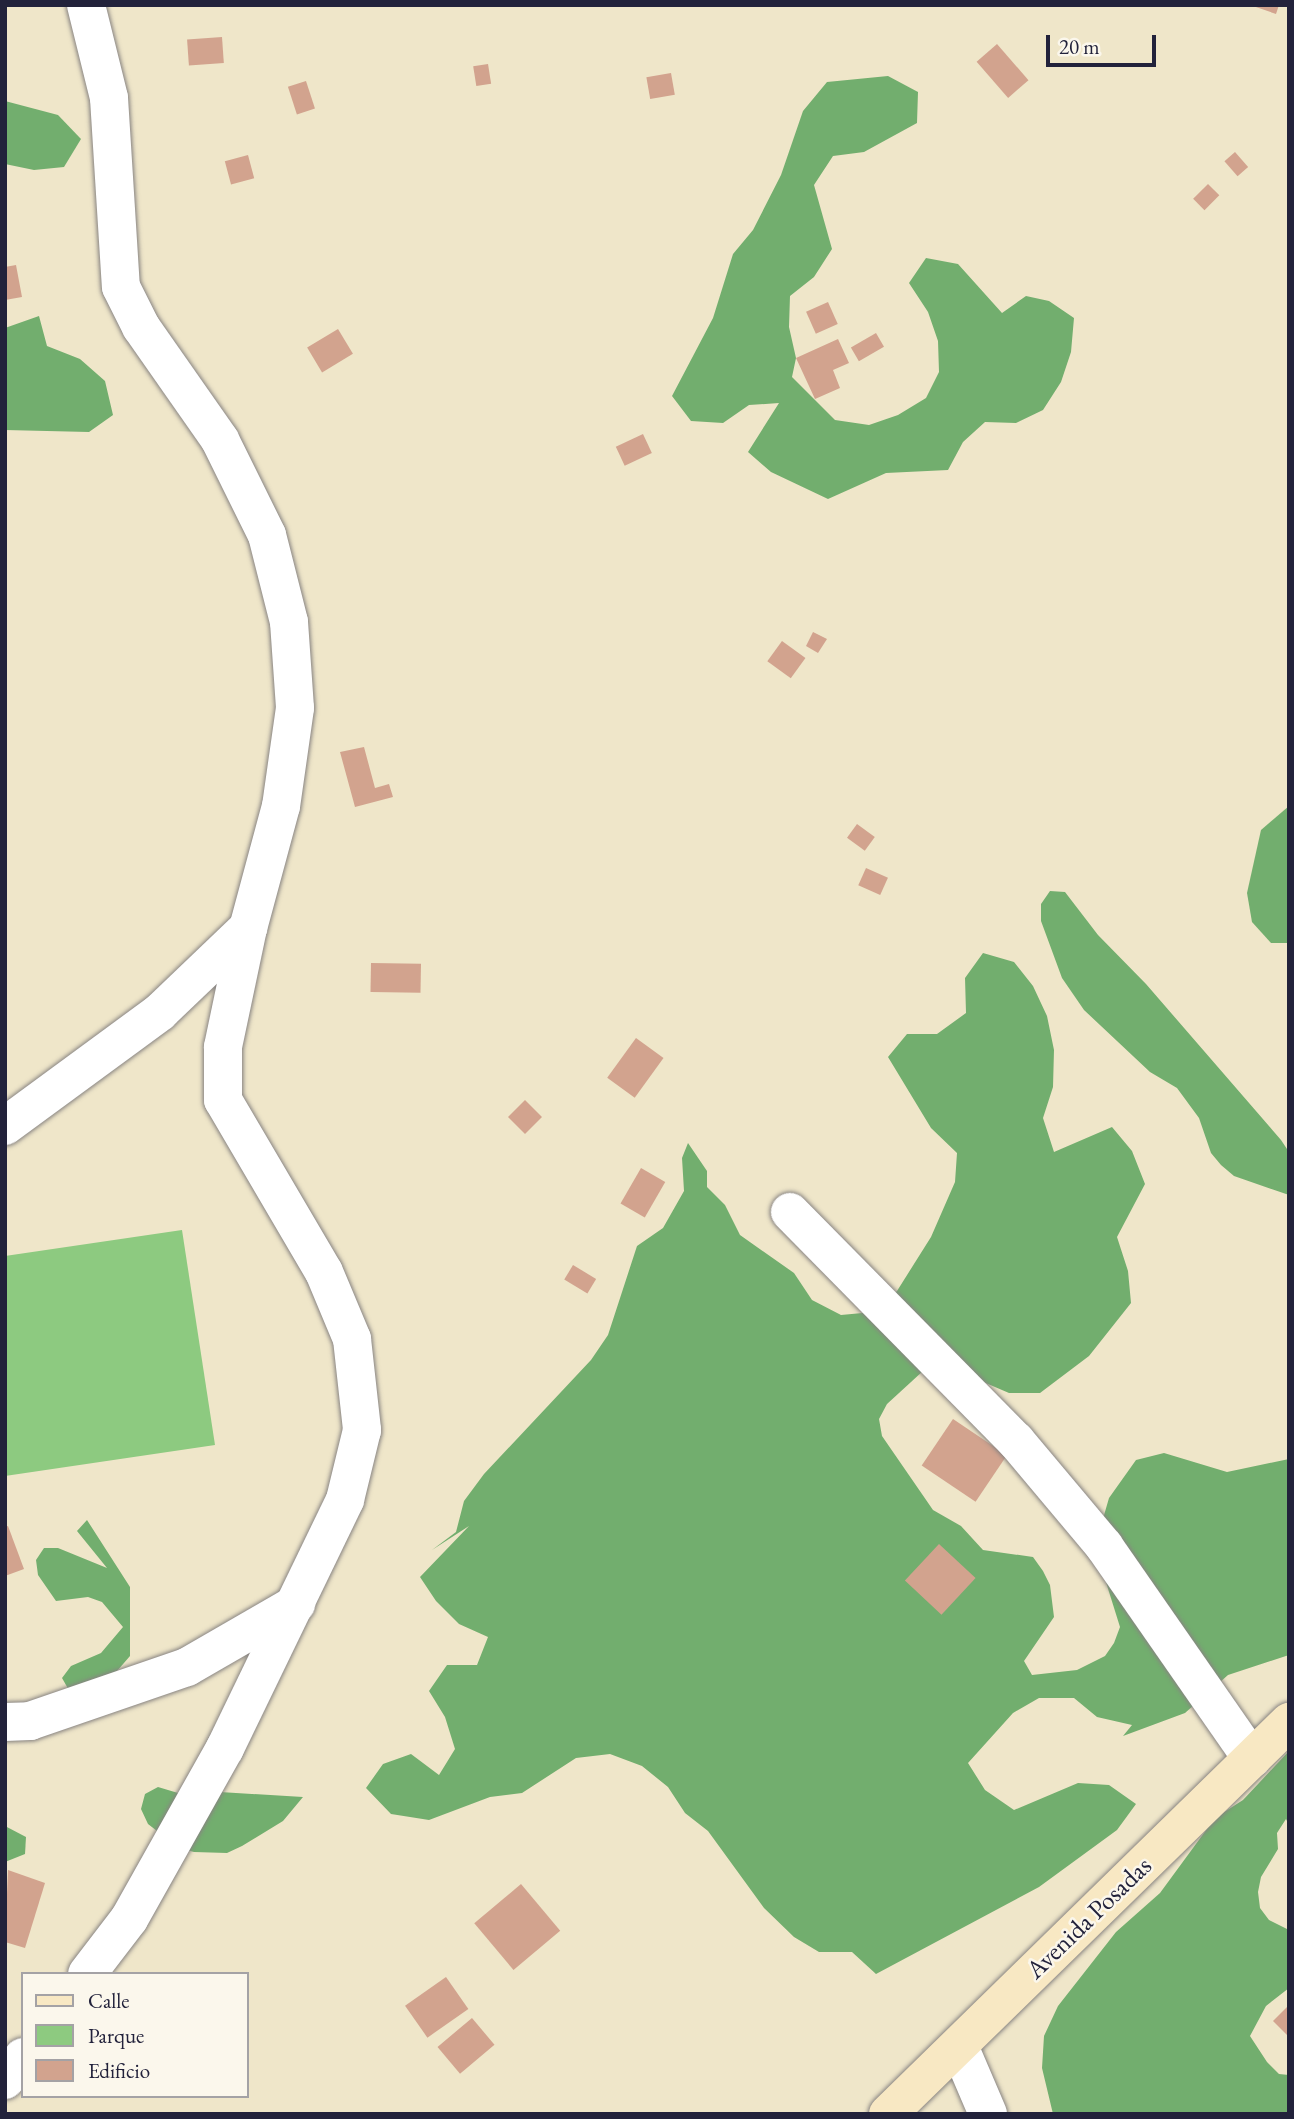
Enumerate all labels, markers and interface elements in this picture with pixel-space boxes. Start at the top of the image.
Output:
scale bar [1049,21,1159,65]
text: 20 m [1059,33,1100,60]
street label: Avenida Posadas [1020,1850,1158,1986]
legend [21,1972,248,2098]
text: Calle [88,1987,130,2014]
text: Parque [88,2022,144,2049]
text: Edificio [88,2057,150,2084]

